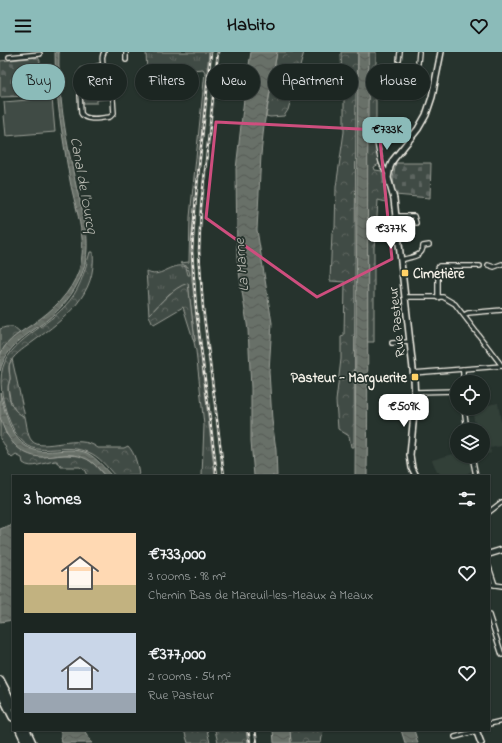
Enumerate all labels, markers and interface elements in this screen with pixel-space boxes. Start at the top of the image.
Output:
text: Habito [227,13,275,39]
icon: menu [12,15,34,37]
icon: heart [468,15,490,37]
chip: Buy [12,64,65,100]
chip: Rent [73,64,127,100]
chip: Filters [135,64,199,100]
chip: New [207,64,260,100]
chip: Apartment [268,64,358,100]
chip: House [366,64,430,100]
pin: €733K [359,117,415,151]
text: €733K [371,120,403,139]
water label: Canal de l'Ourcq [64,135,103,237]
pin: €377K [363,216,419,250]
text: €377K [375,219,407,238]
water label: La Marne [229,236,255,292]
place label: Cimetière [413,264,465,285]
marker: Cimetière [400,268,410,278]
street label: Rue Pasteur [383,285,412,358]
place label: Pasteur - Marguerite [291,368,408,391]
marker: Pasteur - Marguerite [410,372,420,382]
map controls [450,375,490,463]
button: locate [450,375,490,415]
pin: €509K [376,394,432,428]
text: €509K [388,397,420,416]
button: layers [450,423,490,463]
text: 3 homes [24,487,82,512]
icon: filters [456,488,478,510]
text: €733,000 [148,542,206,567]
icon: home [56,549,104,597]
icon: heart [456,562,478,584]
text: 3 rooms · 98 m² [148,567,226,586]
text: Chemin Bas de Mareuil-les-Meaux à Meaux [148,586,373,605]
text: €377,000 [148,642,206,667]
icon: home [56,649,104,697]
icon: heart [456,662,478,684]
text: 2 rooms · 54 m² [148,667,231,686]
text: Rue Pasteur [148,686,214,705]

